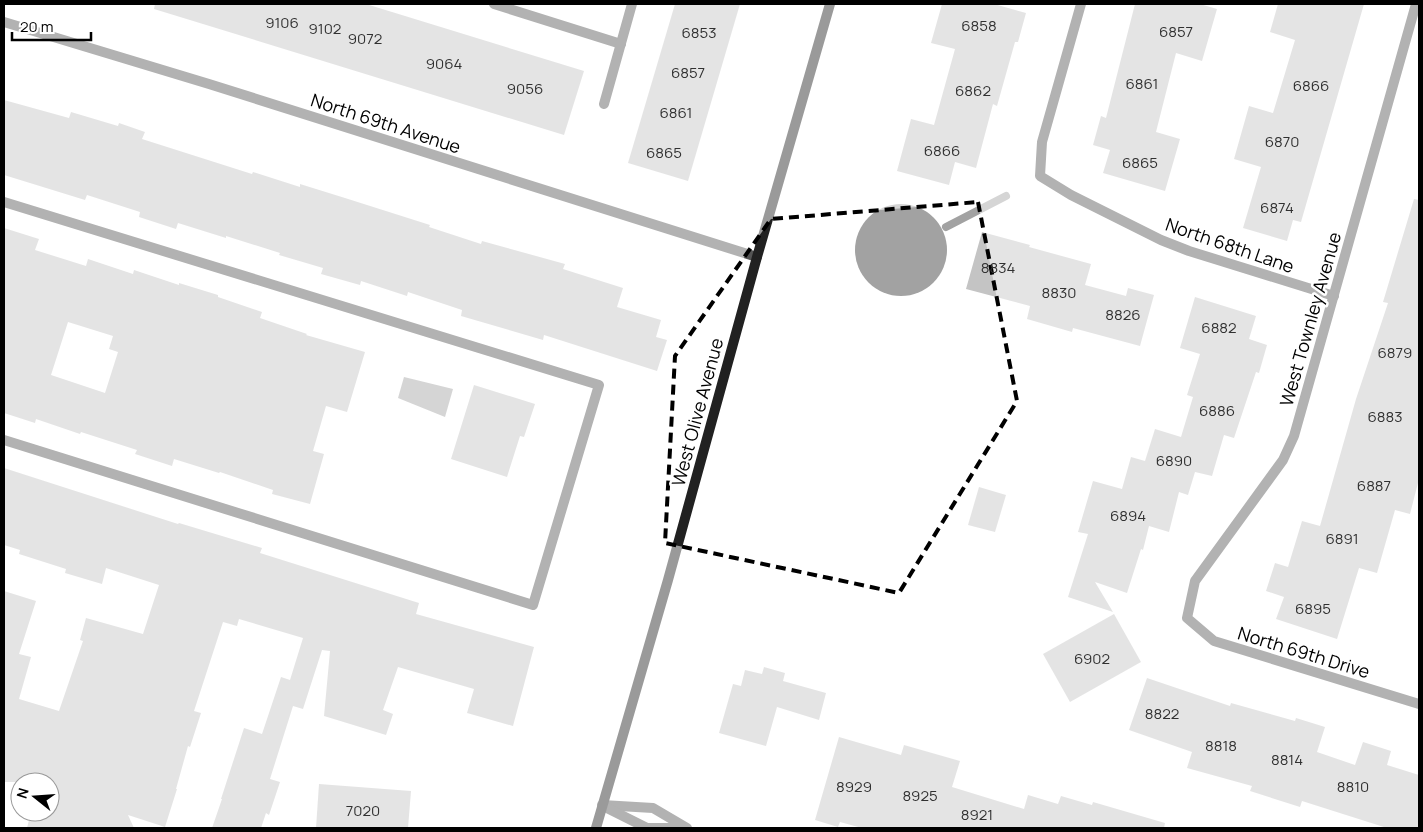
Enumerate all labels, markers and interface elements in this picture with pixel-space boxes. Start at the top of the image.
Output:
scale bar [12,10,91,42]
house number: 9106 [265,12,299,33]
house number: 6858 [961,15,997,36]
text: 20 m [20,16,53,37]
house number: 9102 [309,18,341,39]
house number: 6857 [1159,21,1193,42]
house number: 6853 [682,22,716,43]
house number: 9072 [348,28,382,49]
house number: 9064 [426,53,462,74]
house number: 6857 [671,62,705,83]
house number: 6861 [1126,73,1158,94]
house number: 6866 [1293,75,1329,96]
house number: 9056 [507,78,543,99]
house number: 6862 [955,80,991,101]
street label: North 69th Avenue [308,87,464,159]
house number: 6861 [660,102,692,123]
house number: 6870 [1265,131,1299,152]
house number: 6866 [924,140,960,161]
house number: 6865 [646,142,682,163]
house number: 6865 [1122,152,1158,173]
house number: 6874 [1260,197,1294,218]
street label: North 68th Lane [1163,212,1297,278]
street label: West Townley Avenue [1274,229,1346,409]
house number: 8834 [981,257,1015,278]
house number: 8830 [1042,282,1076,303]
house number: 8826 [1105,304,1141,325]
house number: 6882 [1201,317,1237,338]
street label: West Olive Avenue [666,335,728,489]
house number: 6879 [1378,342,1412,363]
house number: 6886 [1199,400,1235,421]
house number: 6883 [1367,406,1403,427]
house number: 6890 [1156,450,1192,471]
house number: 6887 [1357,475,1391,496]
house number: 6894 [1110,505,1146,526]
house number: 6891 [1325,528,1359,549]
house number: 6895 [1295,598,1331,619]
street label: North 69th Drive [1235,621,1373,683]
house number: 6902 [1074,648,1110,669]
house number: 8822 [1145,703,1179,724]
house number: 8818 [1205,735,1237,756]
house number: 8814 [1271,749,1303,770]
north arrow [10,772,60,822]
house number: 8929 [836,776,872,797]
house number: 8810 [1337,776,1369,797]
text: N [12,785,33,801]
house number: 8925 [902,785,938,806]
house number: 7020 [346,800,380,821]
house number: 8921 [961,804,993,825]

